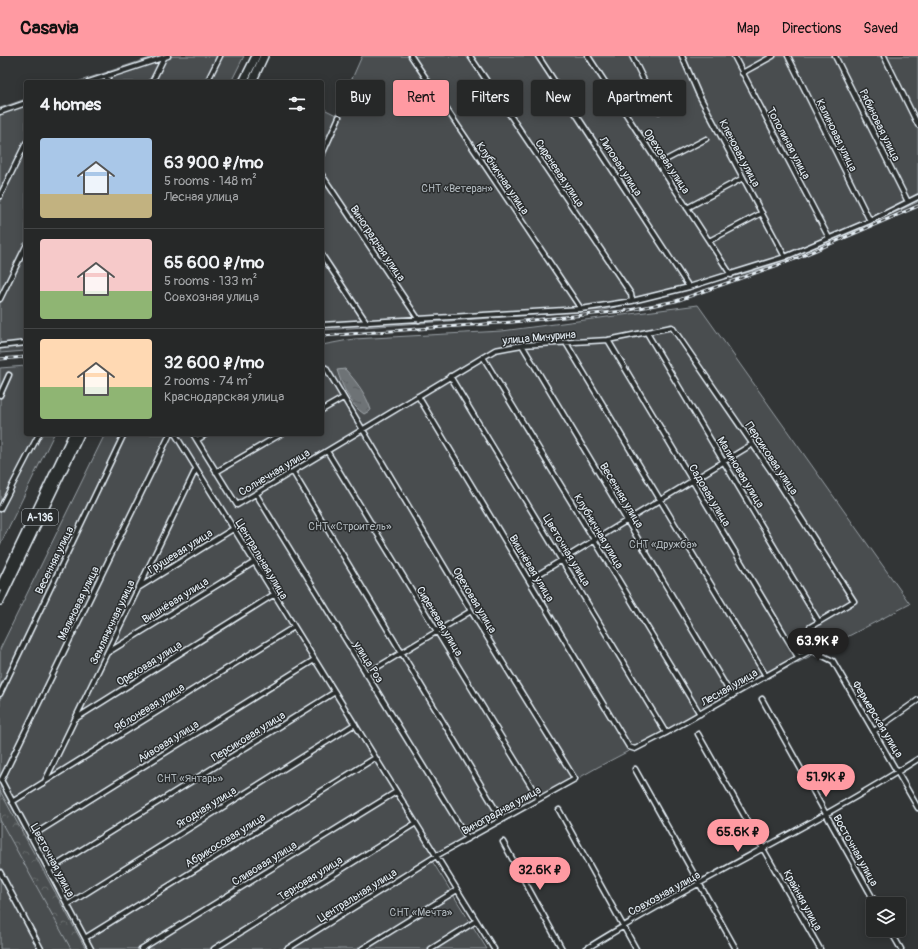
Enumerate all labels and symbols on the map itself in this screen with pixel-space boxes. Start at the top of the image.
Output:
street label: Рябиновая улица [856,87,903,163]
street label: Калиновая улица [813,97,860,174]
street label: Тополиная улица [764,105,813,181]
street label: Кленовая улица [716,117,763,189]
street label: Ореховая улица [641,126,692,196]
street label: Липовая улица [596,133,645,199]
street label: Сиреневая улица [532,137,587,210]
street label: Клубничная улица [474,140,532,217]
park label: СНТ «Ветеран» [421,182,493,195]
street label: Виноградная улица [347,203,408,284]
street label: улица Мичурина [501,328,576,347]
street label: Персиковая улица [742,420,801,497]
street label: Малиновая улица [714,434,767,510]
street label: Солнечная улица [236,446,312,499]
street label: Весенняя улица [597,460,646,530]
street label: Садовая улица [686,462,733,529]
street label: Клубничная улица [571,492,626,571]
road number: А-136 [22,509,58,525]
street label: Цветочная улица [540,512,593,588]
street label: Центральная улица [233,517,291,602]
park label: СНТ «Строитель» [308,520,392,533]
street label: Весенняя улица [32,524,76,596]
street label: Грушевая улица [146,526,215,577]
street label: Вишнёвая улица [506,532,557,604]
park label: СНТ «Дружба» [629,538,698,551]
street label: Малиновая улица [55,564,102,642]
street label: Ореховая улица [450,565,499,636]
street label: Вишнёвая улица [140,575,211,626]
street label: Земляничная улица [87,578,138,667]
street label: Сиреневая улица [414,584,465,658]
pin: 63.9K ₽ [781,628,855,662]
street label: Ореховая улица [114,638,184,689]
street label: улица Роз [350,638,386,685]
street label: Лесная улица [698,666,760,709]
street label: Фермерская улица [850,679,906,760]
street label: Яблоневая улица [112,681,187,734]
street label: Персиковая улица [209,708,288,764]
street label: Айвовая улица [135,718,201,765]
pin: 51.9K ₽ [789,764,863,798]
park label: СНТ «Янтарь» [157,772,223,785]
street label: Виноградная улица [459,783,543,838]
street label: Ягодная улица [174,784,239,831]
street label: Абрикосовая улица [183,811,268,870]
street label: Восточная улица [830,812,881,888]
pin: 65.6K ₽ [701,819,775,853]
street label: Цветочная улица [28,821,77,899]
street label: Сливовая улица [229,838,299,889]
street label: Терновая улица [276,853,345,903]
pin: 32.6K ₽ [503,857,577,891]
street label: Центральная улица [315,866,399,925]
street label: Совхозная улица [626,868,703,919]
street label: Крайняя улица [781,868,825,933]
park label: СНТ «Мечта» [390,906,453,919]

